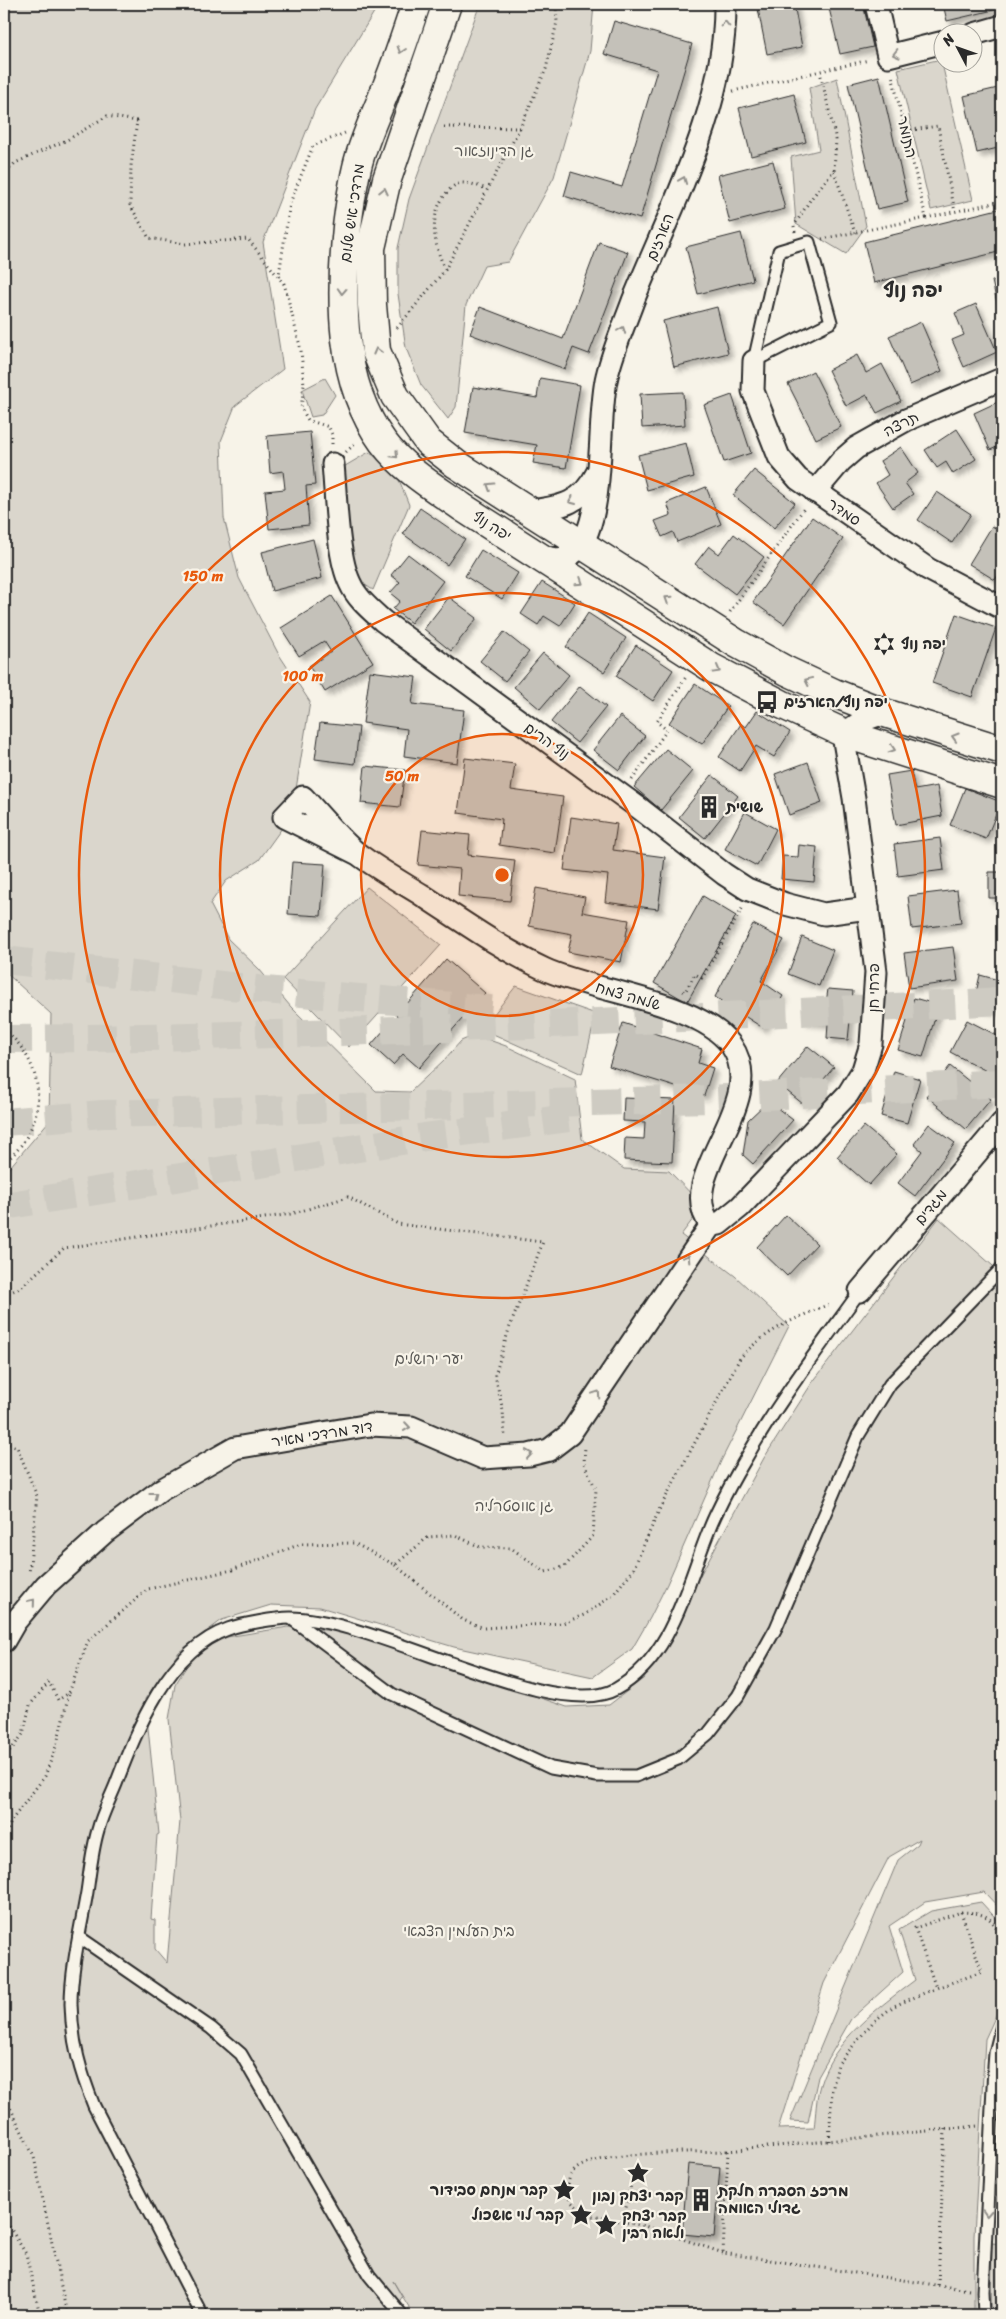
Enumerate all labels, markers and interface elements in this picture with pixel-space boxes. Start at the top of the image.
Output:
one-way arrow [720,20,730,28]
north arrow [934,22,984,72]
text: N [935,28,961,52]
one-way arrow [396,45,406,54]
one-way arrow [892,48,901,59]
street label: התומר [890,113,924,161]
park label: גן הדינוזאור [454,138,534,164]
street label: מרדכי איש שלום [332,162,372,264]
one-way arrow [676,176,687,185]
one-way arrow [378,186,389,195]
street label: הארזים [639,209,681,265]
district label: יפה נוף [883,273,943,308]
one-way arrow [337,287,348,295]
one-way arrow [616,327,626,335]
one-way arrow [372,347,383,355]
street label: תרצה [879,404,923,444]
one-way arrow [389,450,398,459]
one-way arrow [487,482,496,492]
street label: סמדר [822,491,866,533]
one-way arrow [568,494,577,505]
street label: יפה נוף [467,504,517,548]
text: 150 m [183,563,224,589]
one-way arrow [575,576,584,585]
one-way arrow [664,596,673,605]
synagogue icon: יפה נוף [871,631,897,657]
place label: יפה נוף [901,631,946,657]
text: 100 m [283,663,324,689]
one-way arrow [711,664,720,674]
one-way arrow [804,677,813,687]
bus stop icon: יפה נוף/הארזים [754,689,780,715]
place label: יפה נוף/הארזים [784,689,888,715]
street label: נוף הרים [519,715,575,767]
one-way arrow [952,732,960,742]
one-way arrow [887,743,896,753]
text: 50 m [385,763,420,789]
building icon: שושית [696,794,722,820]
place label: שושית [725,794,763,820]
centre of rings [493,866,511,884]
street label: פרחי חן [861,963,887,1013]
street label: שלמה צמח [592,974,664,1018]
street label: מגדים [908,1183,954,1231]
one-way arrow [681,1255,691,1264]
park label: יער ירושלים [395,1346,463,1372]
one-way arrow [591,1390,600,1399]
street label: דוד מרדכי מאיר [269,1413,375,1455]
one-way arrow [403,1421,411,1432]
one-way arrow [526,1449,534,1460]
one-way arrow [148,1492,158,1501]
park label: גן אוסטרליה [475,1493,553,1519]
one-way arrow [26,1598,35,1607]
park label: בית העלמין הצבאי [403,1918,515,1944]
place icon: קבר יצחק נבון [625,2160,651,2186]
place label: קבר מנחם סבידור [430,2177,548,2203]
place icon: קבר מנחם סבידור [551,2177,577,2203]
place label: מרכז הסברה חלקת גדולי האומה [717,2178,849,2221]
place label: קבר יצחק נבון [592,2183,684,2209]
building icon: מרכז הסברה חלקת גדולי האומה [688,2187,714,2213]
place label: קבר לוי אשכול [472,2202,564,2228]
place icon: קבר לוי אשכול [568,2202,594,2228]
place label: קבר יצחק ולאה רבין [622,2203,687,2246]
one-way arrow [981,2209,992,2217]
place icon: קבר יצחק ולאה רבין [593,2212,619,2238]

